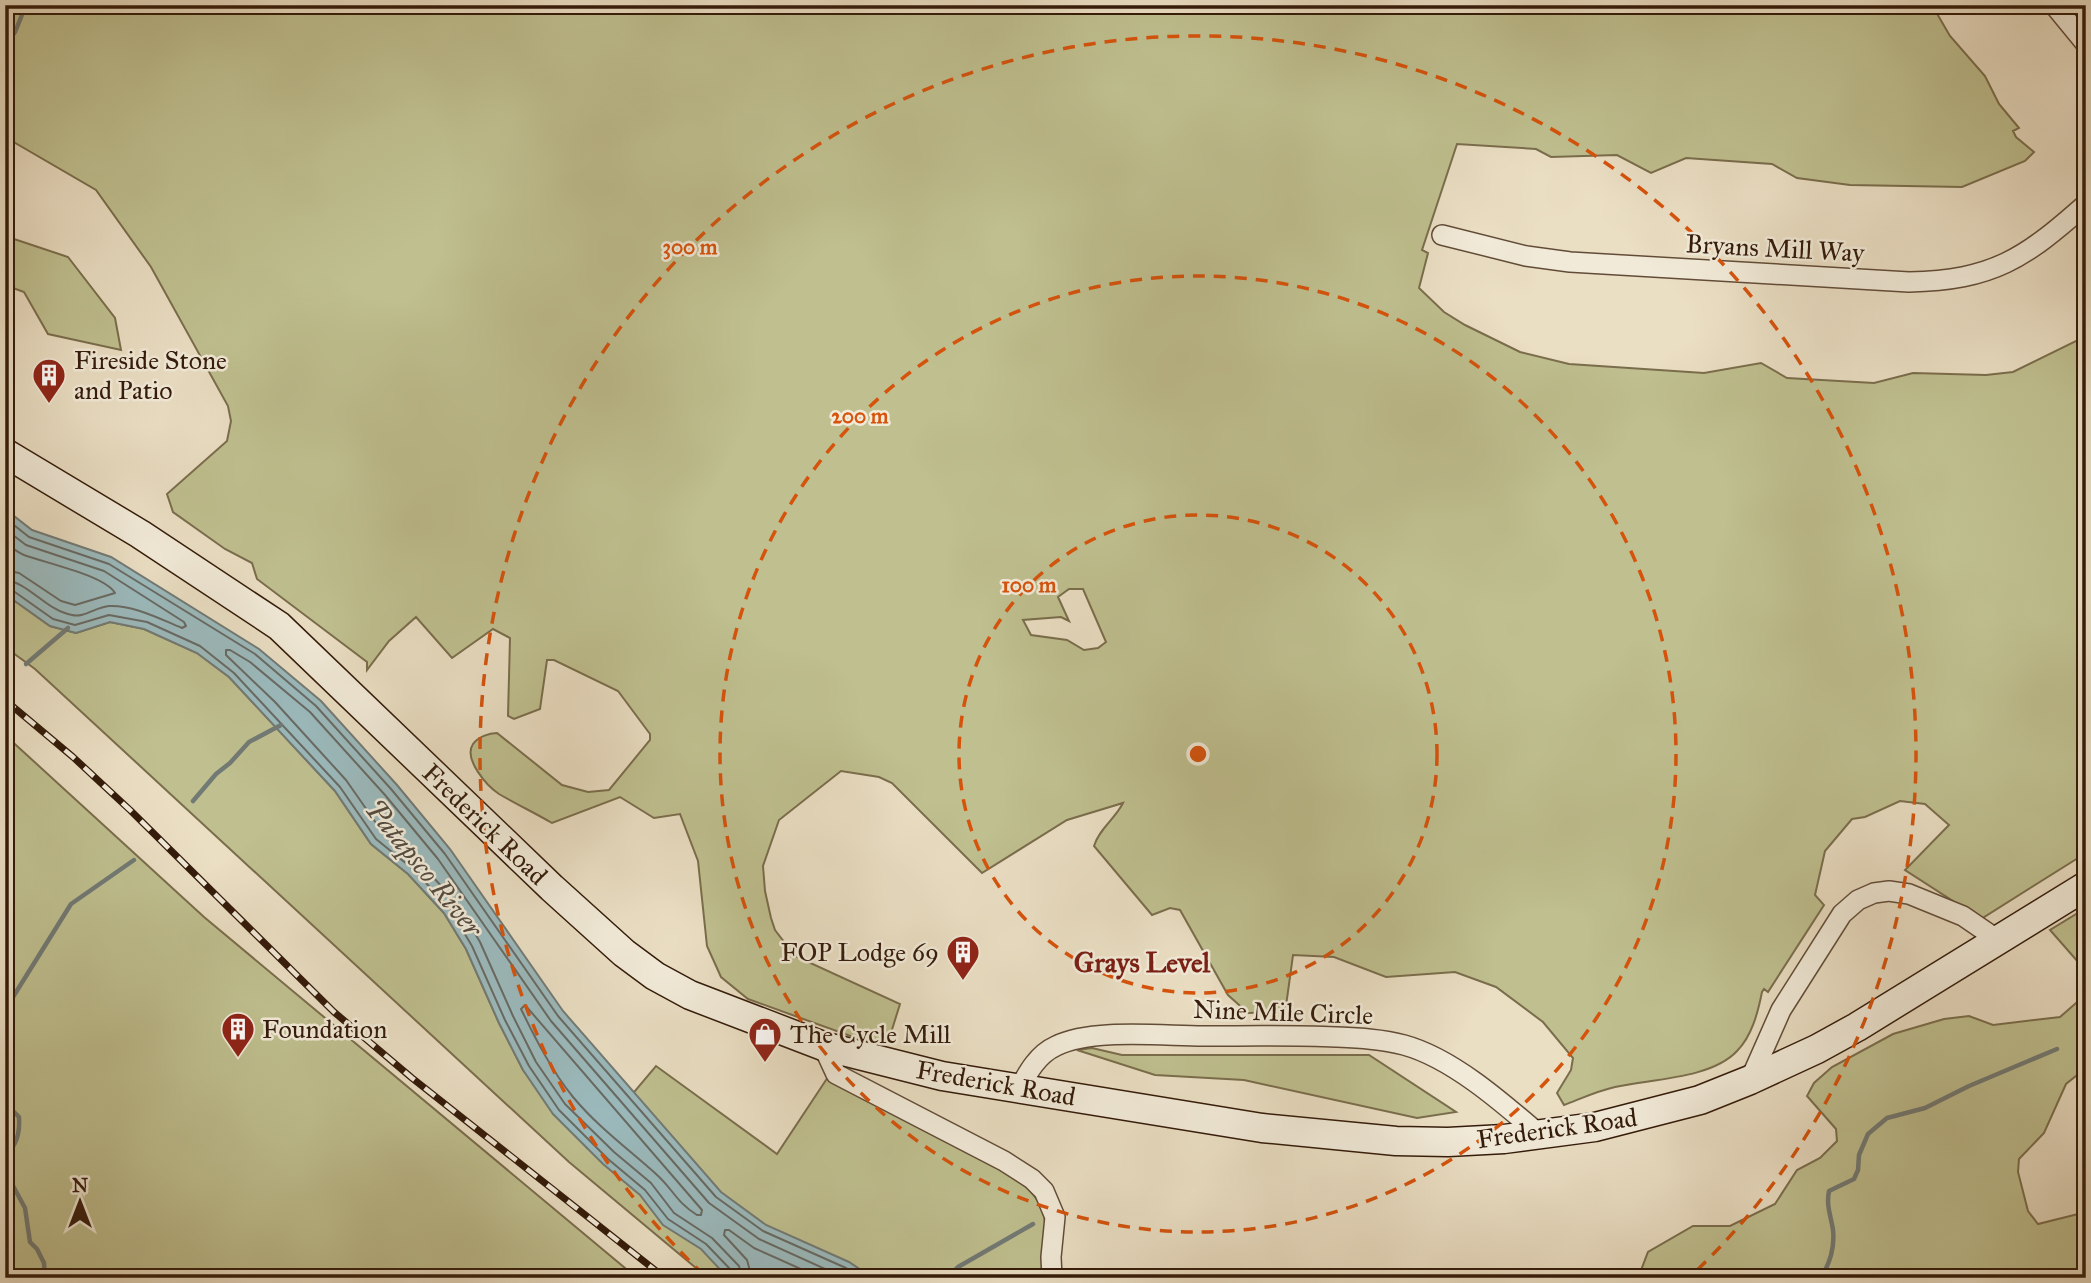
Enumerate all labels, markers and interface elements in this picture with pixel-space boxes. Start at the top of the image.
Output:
street label: Bryans Mill Way [1685,227,1866,269]
text: 300 m [662,234,718,260]
place label: Fireside Stone and Patio [74,344,227,406]
building icon: Fireside Stone and Patio [30,356,68,405]
text: 200 m [832,403,889,429]
text: 100 m [1002,572,1057,598]
centre of rings [1186,742,1210,766]
street label: Frederick Road [416,756,554,892]
water label: Patapsco River [358,792,491,945]
building icon: FOP Lodge 69 [944,933,982,982]
place label: FOP Lodge 69 [781,936,939,968]
district label: Grays Level [1074,945,1211,980]
street label: Nine Mile Circle [1192,993,1374,1031]
building icon: Foundation [219,1010,257,1059]
place label: Foundation [262,1013,387,1045]
shop icon: The Cycle Mill [746,1015,784,1064]
place label: The Cycle Mill [790,1018,951,1050]
street label: Frederick Road [914,1053,1078,1113]
street label: Frederick Road [1475,1101,1639,1155]
north arrow [46,1168,116,1238]
text: N [72,1174,88,1197]

